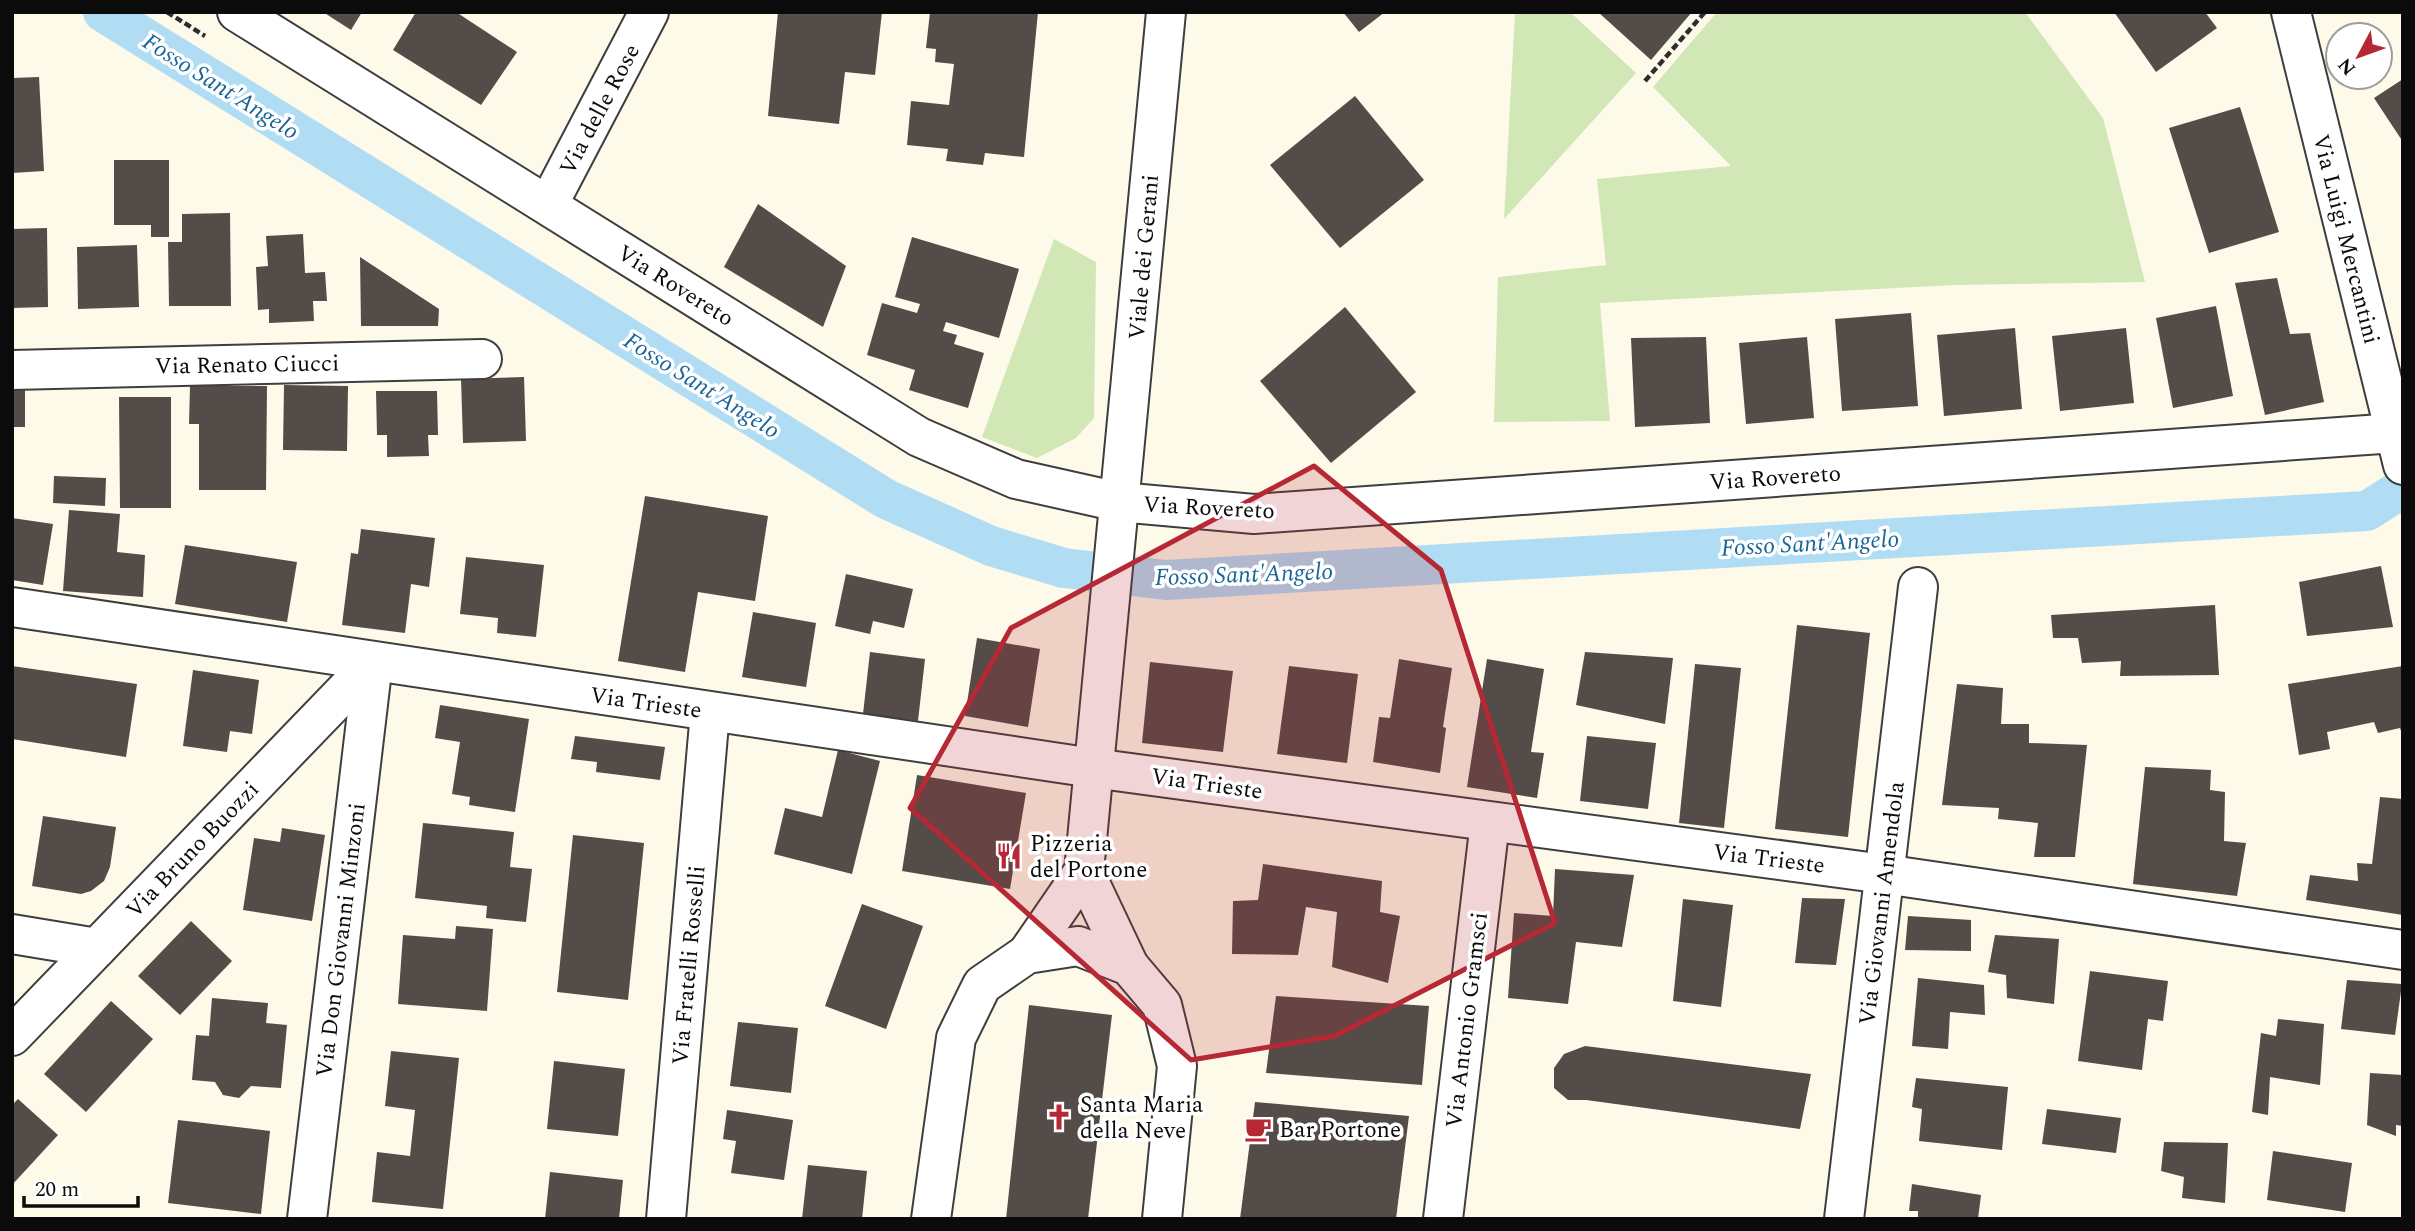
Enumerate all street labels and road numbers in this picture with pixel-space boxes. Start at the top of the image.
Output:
street label: Via delle Rose [551,38,650,182]
street label: Via Luigi Mercantini [2303,131,2389,348]
street label: Viale dei Gerani [1120,173,1169,341]
street label: Via Rovereto [610,236,740,336]
street label: Via Renato Ciucci [155,346,340,385]
street label: Via Rovereto [1708,456,1842,501]
street label: Via Rovereto [1142,488,1276,529]
street label: Via Trieste [588,678,704,729]
street label: Via Trieste [1149,759,1265,810]
street label: Via Bruno Buozzi [118,773,268,927]
street label: Via Giovanni Amendola [1850,779,1915,1027]
street label: Via Don Giovanni Minzoni [307,801,376,1079]
street label: Via Trieste [1711,835,1827,884]
street label: Via Fratelli Rosselli [663,864,716,1066]
street label: Via Antonio Gramsci [1437,910,1498,1130]

